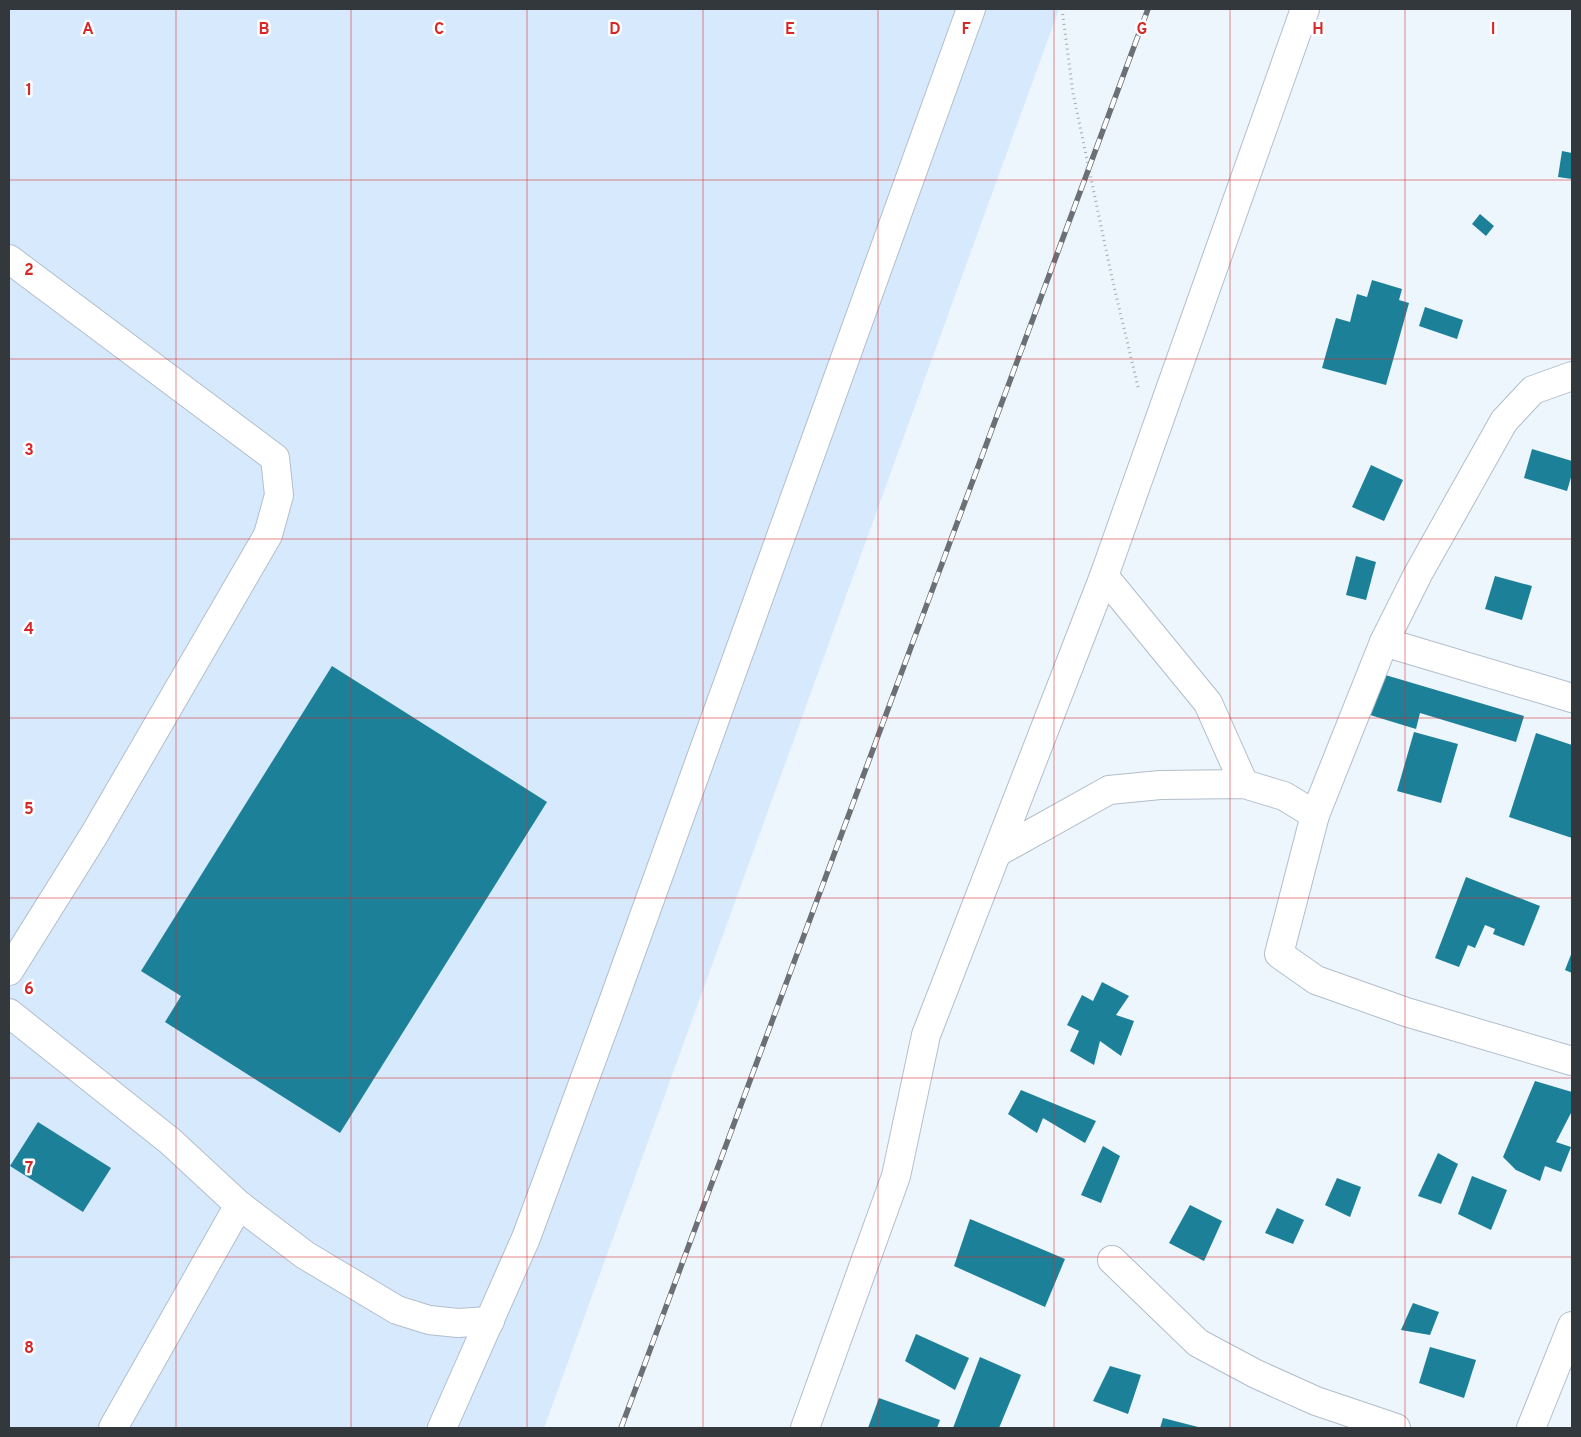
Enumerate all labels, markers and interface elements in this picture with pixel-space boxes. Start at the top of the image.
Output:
text: A [82,20,94,40]
text: B [258,20,270,40]
text: C [434,20,444,40]
text: D [609,20,621,40]
text: E [785,20,795,40]
text: F [961,20,971,40]
text: G [1137,20,1147,40]
text: H [1312,20,1324,40]
text: I [1491,20,1495,40]
text: 1 [26,81,32,101]
text: 2 [24,261,34,281]
text: 3 [24,441,34,461]
text: 4 [24,620,34,640]
text: 5 [24,800,34,820]
text: 6 [24,980,34,1000]
text: 7 [25,1159,33,1179]
text: 8 [24,1339,34,1359]

